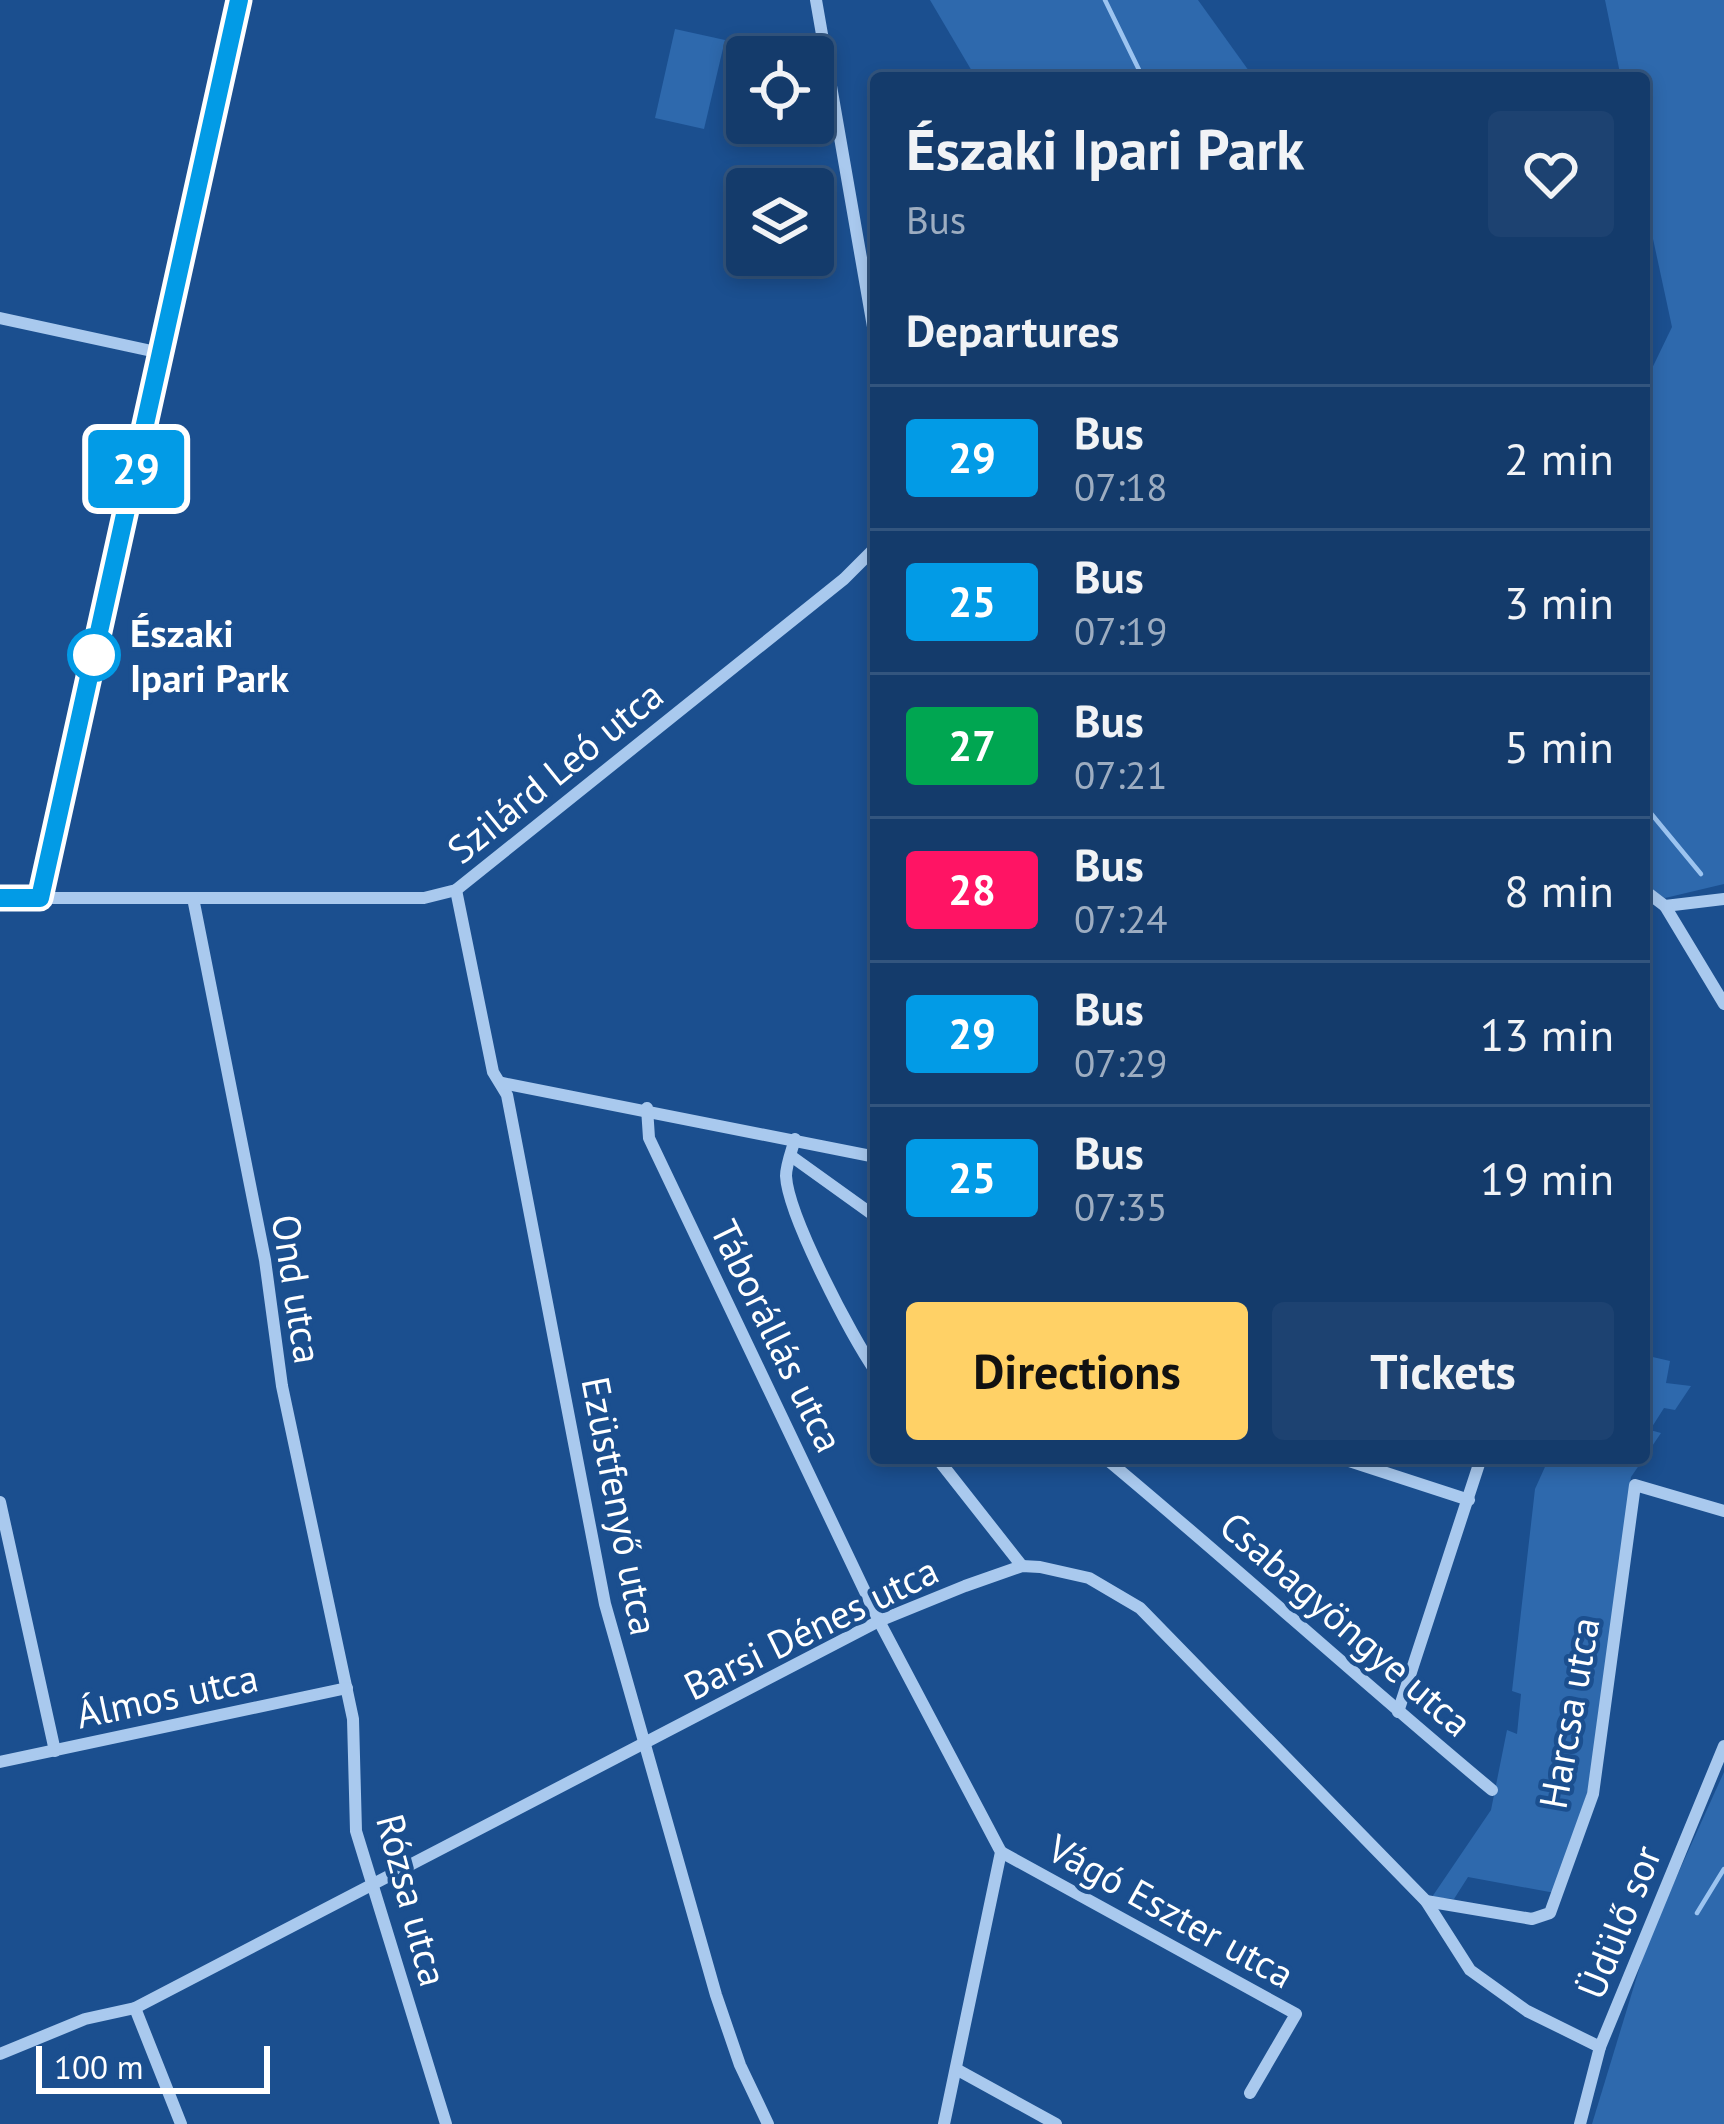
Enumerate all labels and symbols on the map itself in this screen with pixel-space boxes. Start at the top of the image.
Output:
line badge: 29 [82,430,190,508]
place label: Északi Ipari Park [130,607,290,703]
marker: Északi Ipari Park [69,630,119,680]
street label: Szilárd Leó utca [436,669,673,874]
street label: Ond utca [261,1211,334,1367]
street label: Táborállás utca [699,1211,856,1460]
street label: Ezüstfenyő utca [570,1372,671,1639]
street label: Csabagyöngye utca [1209,1500,1483,1747]
street label: Barsi Dénes utca [675,1544,946,1711]
street label: Harcsa utca [1527,1613,1610,1813]
street label: Álmos utca [71,1651,262,1740]
street label: Rózsa utca [365,1808,460,1991]
street label: Vágó Eszter utca [1038,1821,1303,1999]
street label: Üdülő sor [1565,1838,1672,2006]
scale bar [36,2040,270,2093]

